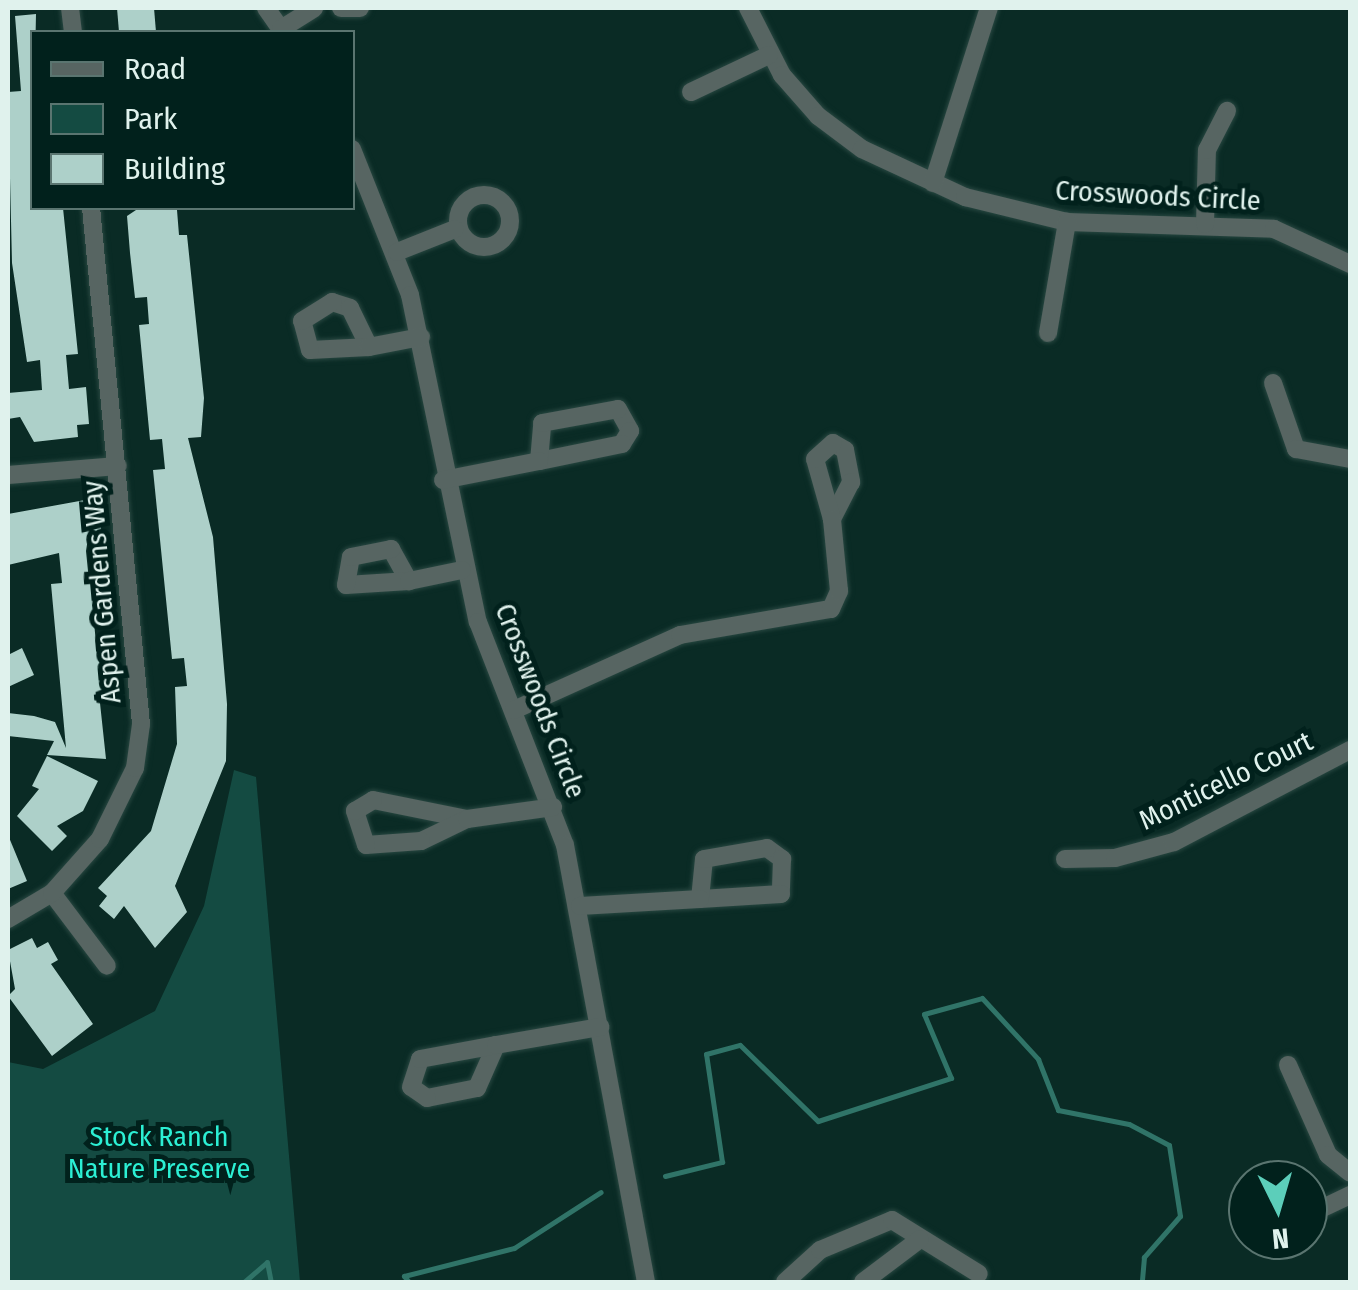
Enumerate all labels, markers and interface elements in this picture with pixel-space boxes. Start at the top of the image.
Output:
legend [30,30,355,210]
text: Road [124,51,186,87]
text: Park [124,101,177,137]
text: Building [124,151,225,187]
street label: Crosswoods Circle [1054,174,1262,218]
street label: Aspen Gardens Way [76,479,128,705]
street label: Crosswoods Circle [487,599,593,803]
street label: Monticello Court [1134,725,1318,837]
park label: Stock Ranch Nature Preserve [68,1120,250,1186]
north arrow [1228,1160,1328,1260]
text: N [1271,1221,1290,1256]

